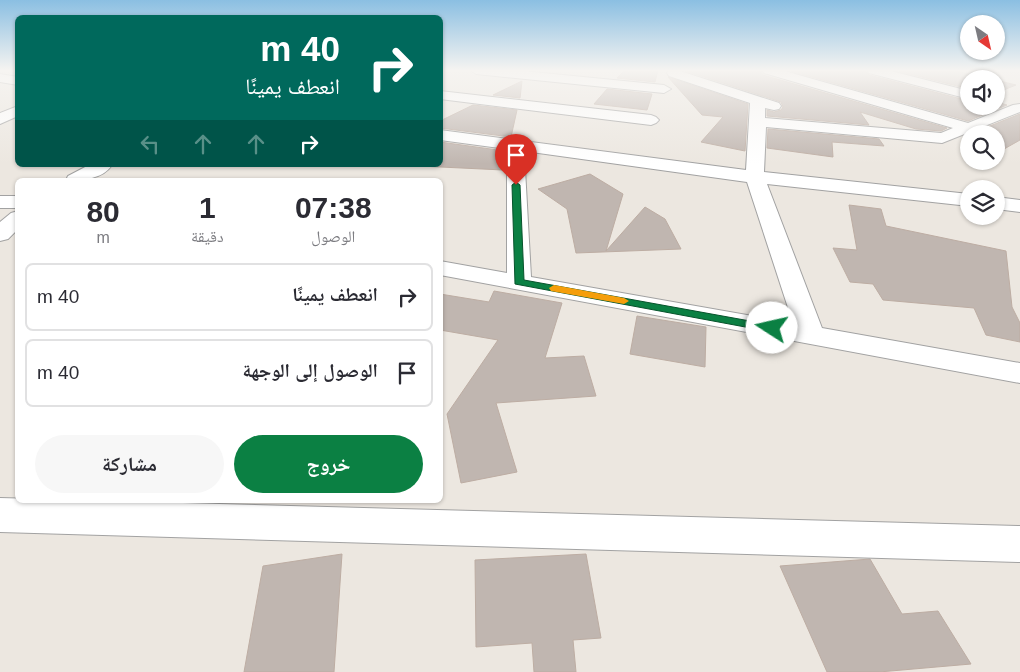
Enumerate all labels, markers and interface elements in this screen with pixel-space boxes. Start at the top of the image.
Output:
north arrow [960,15,1005,60]
map controls [960,15,1005,225]
text: 40 m [260,29,340,68]
icon: right [358,35,423,100]
button: sound [960,70,1005,115]
text: انعطف يمينًا [245,74,340,99]
button: search [960,125,1005,170]
icon: left [136,130,164,158]
icon: ahead [189,130,217,158]
icon: ahead [242,130,270,158]
icon: right [295,130,323,158]
pin [495,134,537,185]
icon: arrive [502,141,530,169]
button: layers [960,180,1005,225]
text: 1 [199,191,216,224]
text: 07:38 [295,191,372,224]
text: 80 [86,195,120,228]
text: دقيقة [191,228,224,245]
text: الوصول [311,228,355,245]
text: m [96,229,110,246]
icon: right [393,283,421,311]
text: انعطف يمينًا [292,284,378,305]
text: 40 m [37,286,79,307]
position arrow [745,301,797,353]
icon: arrive [393,359,421,387]
text: الوصول إلى الوجهة [242,360,378,381]
text: 40 m [37,362,79,383]
button: مشاركة [35,435,224,493]
button: خروج [234,435,423,493]

